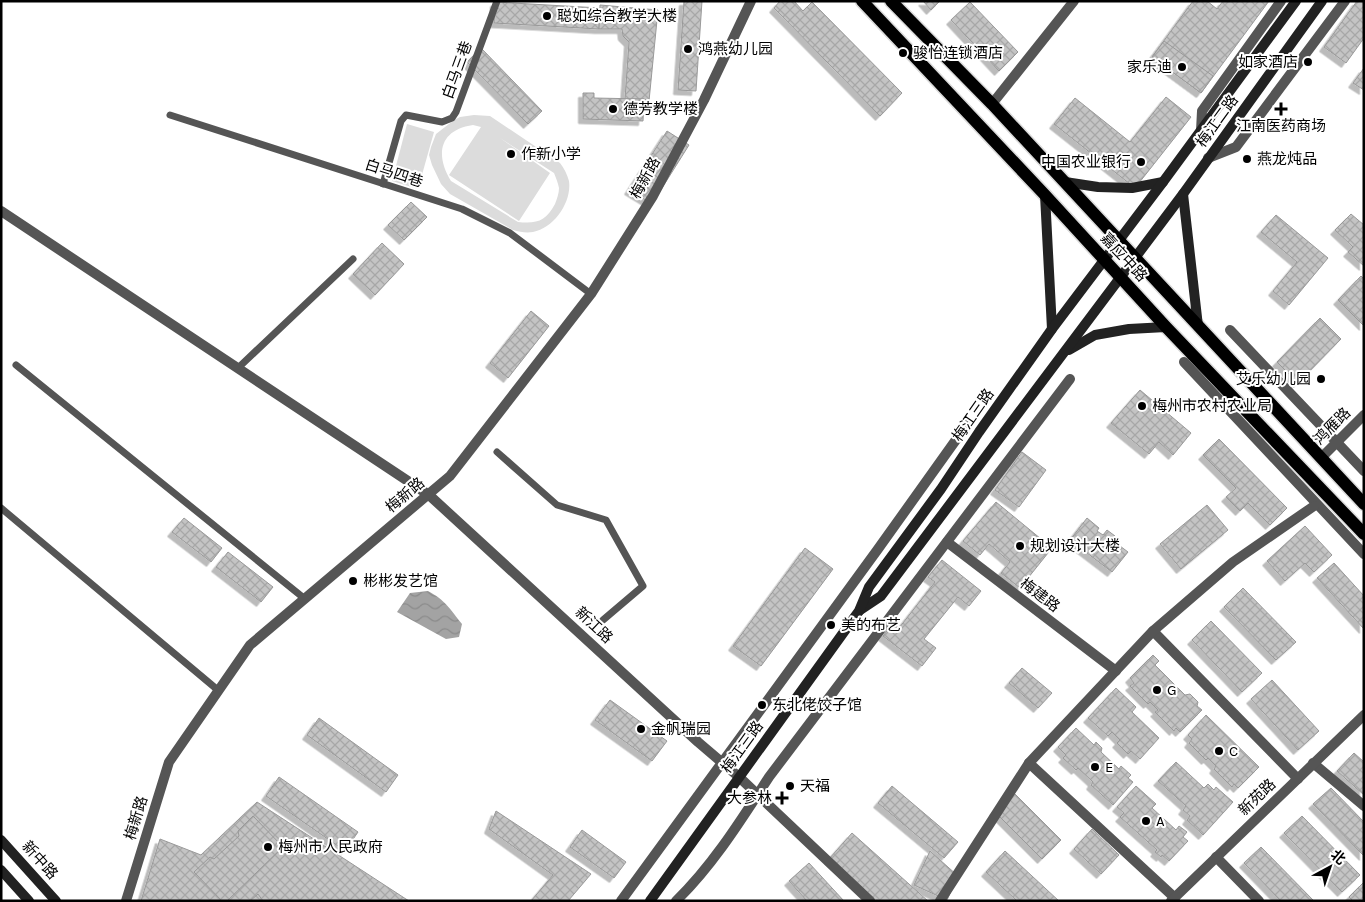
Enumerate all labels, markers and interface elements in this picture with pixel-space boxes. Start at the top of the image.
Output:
place label: 聪如综合教学大楼 [557,7,677,25]
marker: 聪如综合教学大楼 [541,10,553,22]
street label: 白马三巷 [438,39,476,101]
place label: 鸿燕幼儿园 [698,40,773,58]
marker: 鸿燕幼儿园 [682,43,694,55]
place label: 骏怡连锁酒店 [913,44,1003,62]
marker: 骏怡连锁酒店 [897,47,909,59]
place label: 如家酒店 [1238,53,1298,71]
marker: 如家酒店 [1302,56,1314,68]
place label: 家乐迪 [1127,58,1172,76]
marker: 家乐迪 [1176,61,1188,73]
street label: 梅江二路 [1192,91,1242,151]
place label: 德芳教学楼 [623,100,698,118]
marker: 德芳教学楼 [607,103,619,115]
marker: 江南医药商场 [1275,103,1287,115]
place label: 江南医药商场 [1236,117,1326,135]
place label: 作新小学 [521,145,581,163]
marker: 作新小学 [505,148,517,160]
place label: 燕龙炖品 [1257,150,1317,168]
place label: 中国农业银行 [1041,153,1131,171]
marker: 燕龙炖品 [1241,153,1253,165]
street label: 梅新路 [626,154,664,202]
street label: 白马四巷 [363,155,425,191]
marker: 中国农业银行 [1135,156,1147,168]
street label: 嘉应中路 [1097,229,1151,285]
place label: 艾乐幼儿园 [1236,370,1311,388]
marker: 艾乐幼儿园 [1315,373,1327,385]
street label: 梅江三路 [948,385,998,445]
place label: 梅州市农村农业局 [1152,397,1272,415]
marker: 梅州市农村农业局 [1136,400,1148,412]
street label: 鸿雁路 [1310,404,1354,448]
street label: 梅新路 [382,474,428,516]
place label: 规划设计大楼 [1030,537,1120,555]
marker: 规划设计大楼 [1014,540,1026,552]
place label: 彬彬发艺馆 [363,572,438,590]
street label: 梅建路 [1017,574,1063,616]
marker: 彬彬发艺馆 [347,575,359,587]
street label: 新江路 [571,603,617,647]
place label: 美的布艺 [841,616,901,634]
marker: 美的布艺 [825,619,837,631]
place label: G [1167,681,1177,699]
marker: G [1151,684,1163,696]
place label: 东北佬饺子馆 [772,696,862,714]
marker: 东北佬饺子馆 [756,699,768,711]
street label: 梅江三路 [717,717,767,777]
place label: 金帆瑞园 [651,720,711,738]
marker: 金帆瑞园 [635,723,647,735]
place label: C [1229,742,1238,760]
marker: C [1213,745,1225,757]
place label: E [1105,758,1113,776]
marker: E [1089,761,1101,773]
street label: 新苑路 [1235,775,1279,819]
place label: 天福 [800,777,830,795]
marker: 天福 [784,780,796,792]
place label: 大参林 [727,789,772,807]
marker: 大参林 [776,792,788,804]
street label: 梅新路 [121,794,151,842]
place label: A [1156,812,1165,830]
marker: A [1140,815,1152,827]
street label: 新中路 [18,837,62,883]
place label: 梅州市人民政府 [278,838,383,856]
marker: 梅州市人民政府 [262,841,274,853]
north arrow [1305,842,1355,892]
text: 北 [1327,846,1349,868]

